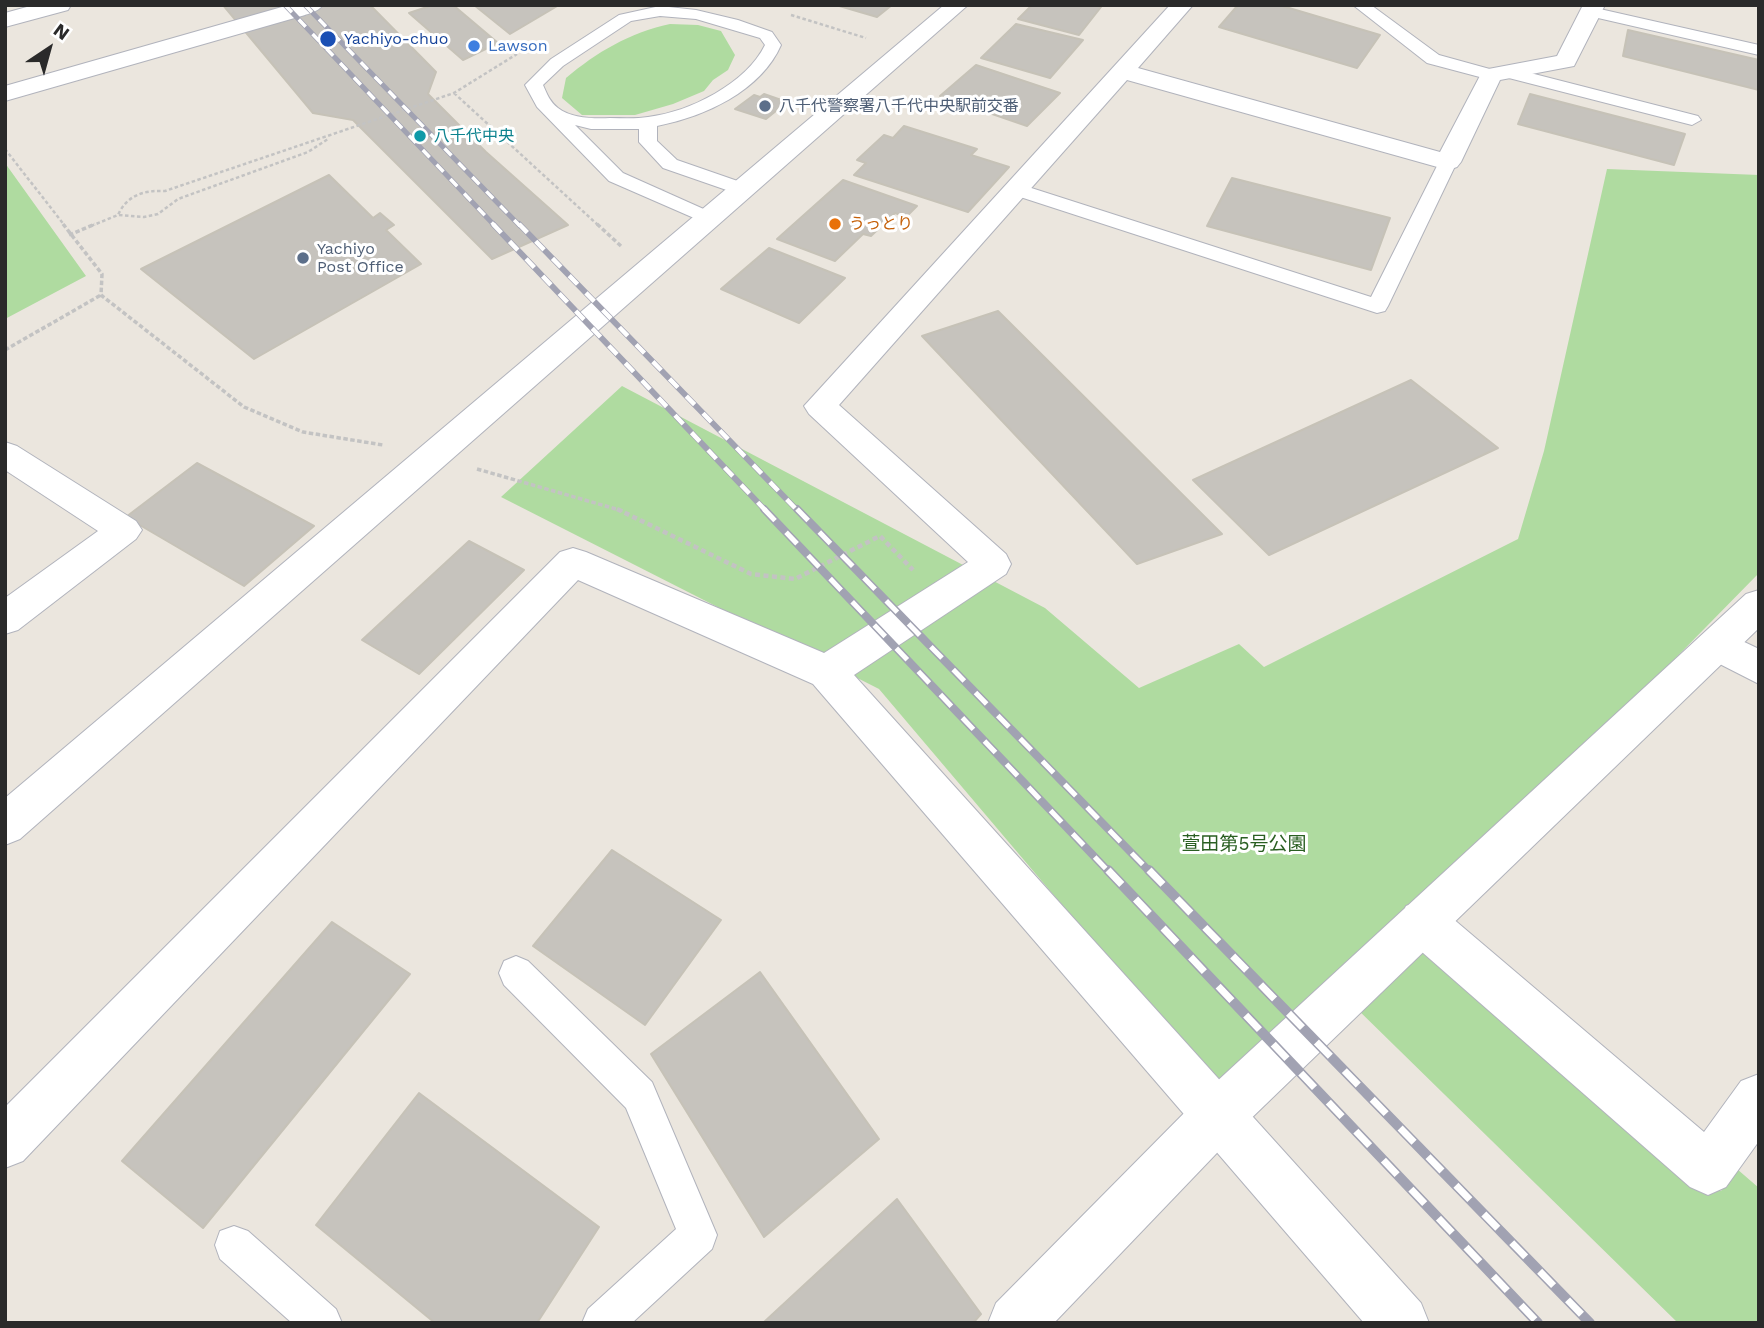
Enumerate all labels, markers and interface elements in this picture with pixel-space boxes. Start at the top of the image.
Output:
north arrow [14,14,84,84]
text: N [49,18,74,45]
marker: Yachiyo-chuo [318,29,338,49]
place label: Yachiyo-chuo [344,29,448,49]
place label: Lawson [488,36,548,56]
marker: Lawson [466,38,482,54]
place label: 八千代警察署八千代中央駅前交番 [779,96,1019,116]
marker: 八千代警察署八千代中央駅前交番 [757,98,773,114]
place label: 八千代中央 [434,126,514,146]
marker: 八千代中央 [412,128,428,144]
place label: うっとり [849,214,913,234]
marker: うっとり [827,216,843,232]
place label: Yachiyo Post Office [317,239,404,277]
marker: Yachiyo Post Office [295,250,311,266]
park label: 萱田第5号公園 [1181,833,1307,855]

